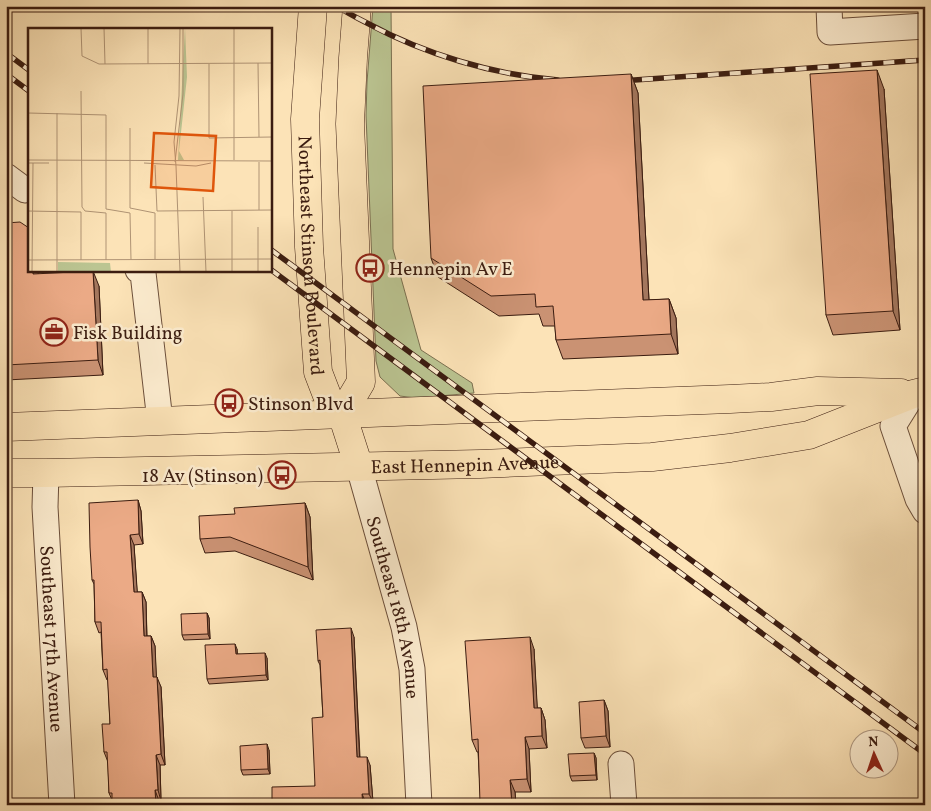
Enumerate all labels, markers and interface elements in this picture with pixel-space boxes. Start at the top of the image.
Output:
inset map [28,28,271,271]
street label: Northeast Stinson Boulevard [291,135,329,377]
bus stop icon: Hennepin Av E [355,253,385,283]
place label: Hennepin Av E [389,257,513,283]
office icon: Fisk Building [39,317,69,347]
place label: Fisk Building [73,321,183,347]
bus stop icon: Stinson Blvd [214,388,244,418]
place label: Stinson Blvd [248,392,354,418]
street label: East Hennepin Avenue [370,450,560,481]
bus stop icon: 18 Av (Stinson) [267,460,297,490]
place label: 18 Av (Stinson) [142,464,263,490]
street label: Southeast 18th Avenue [358,513,425,700]
street label: Southeast 17th Avenue [32,545,69,733]
north arrow [848,728,898,778]
text: N [868,733,879,752]

